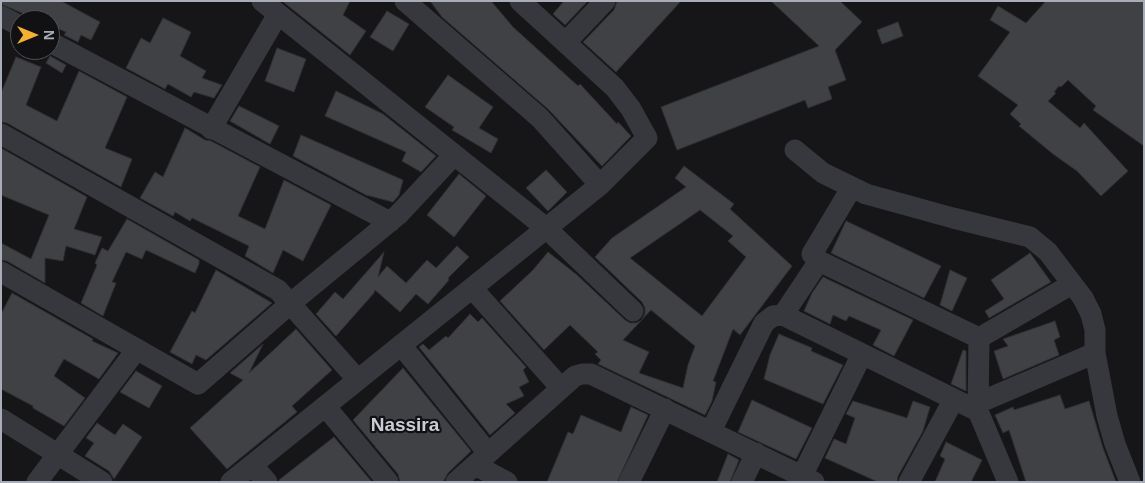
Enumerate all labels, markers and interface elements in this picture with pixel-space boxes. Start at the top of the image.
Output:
north arrow [10,10,60,60]
text: N [41,30,57,40]
district label: Nassira [371,415,439,437]

